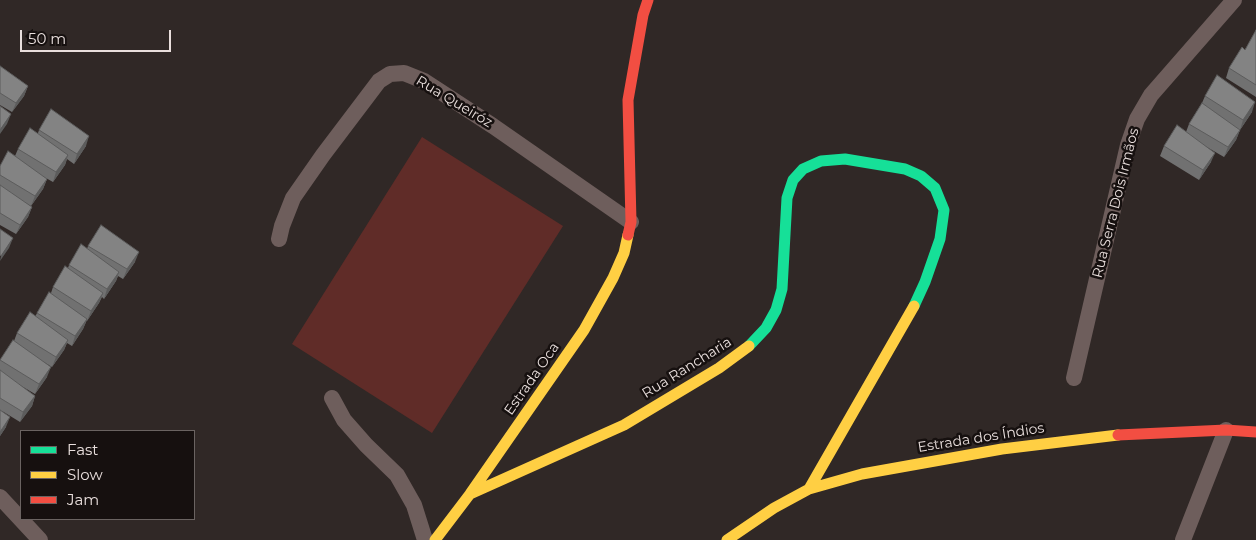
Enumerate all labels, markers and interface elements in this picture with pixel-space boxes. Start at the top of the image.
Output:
scale bar [22,20,174,52]
text: 50 m [28,29,66,48]
street label: Rua Queiróz [413,73,495,131]
street label: Rua Serra Dois Irmãos [1089,126,1143,280]
street label: Rua Rancharia [639,334,735,402]
street label: Estrada Oca [501,340,563,418]
street label: Estrada dos Índios [917,420,1045,456]
legend [20,430,195,520]
text: Fast [67,440,98,459]
text: Slow [67,465,103,484]
text: Jam [67,490,99,509]

